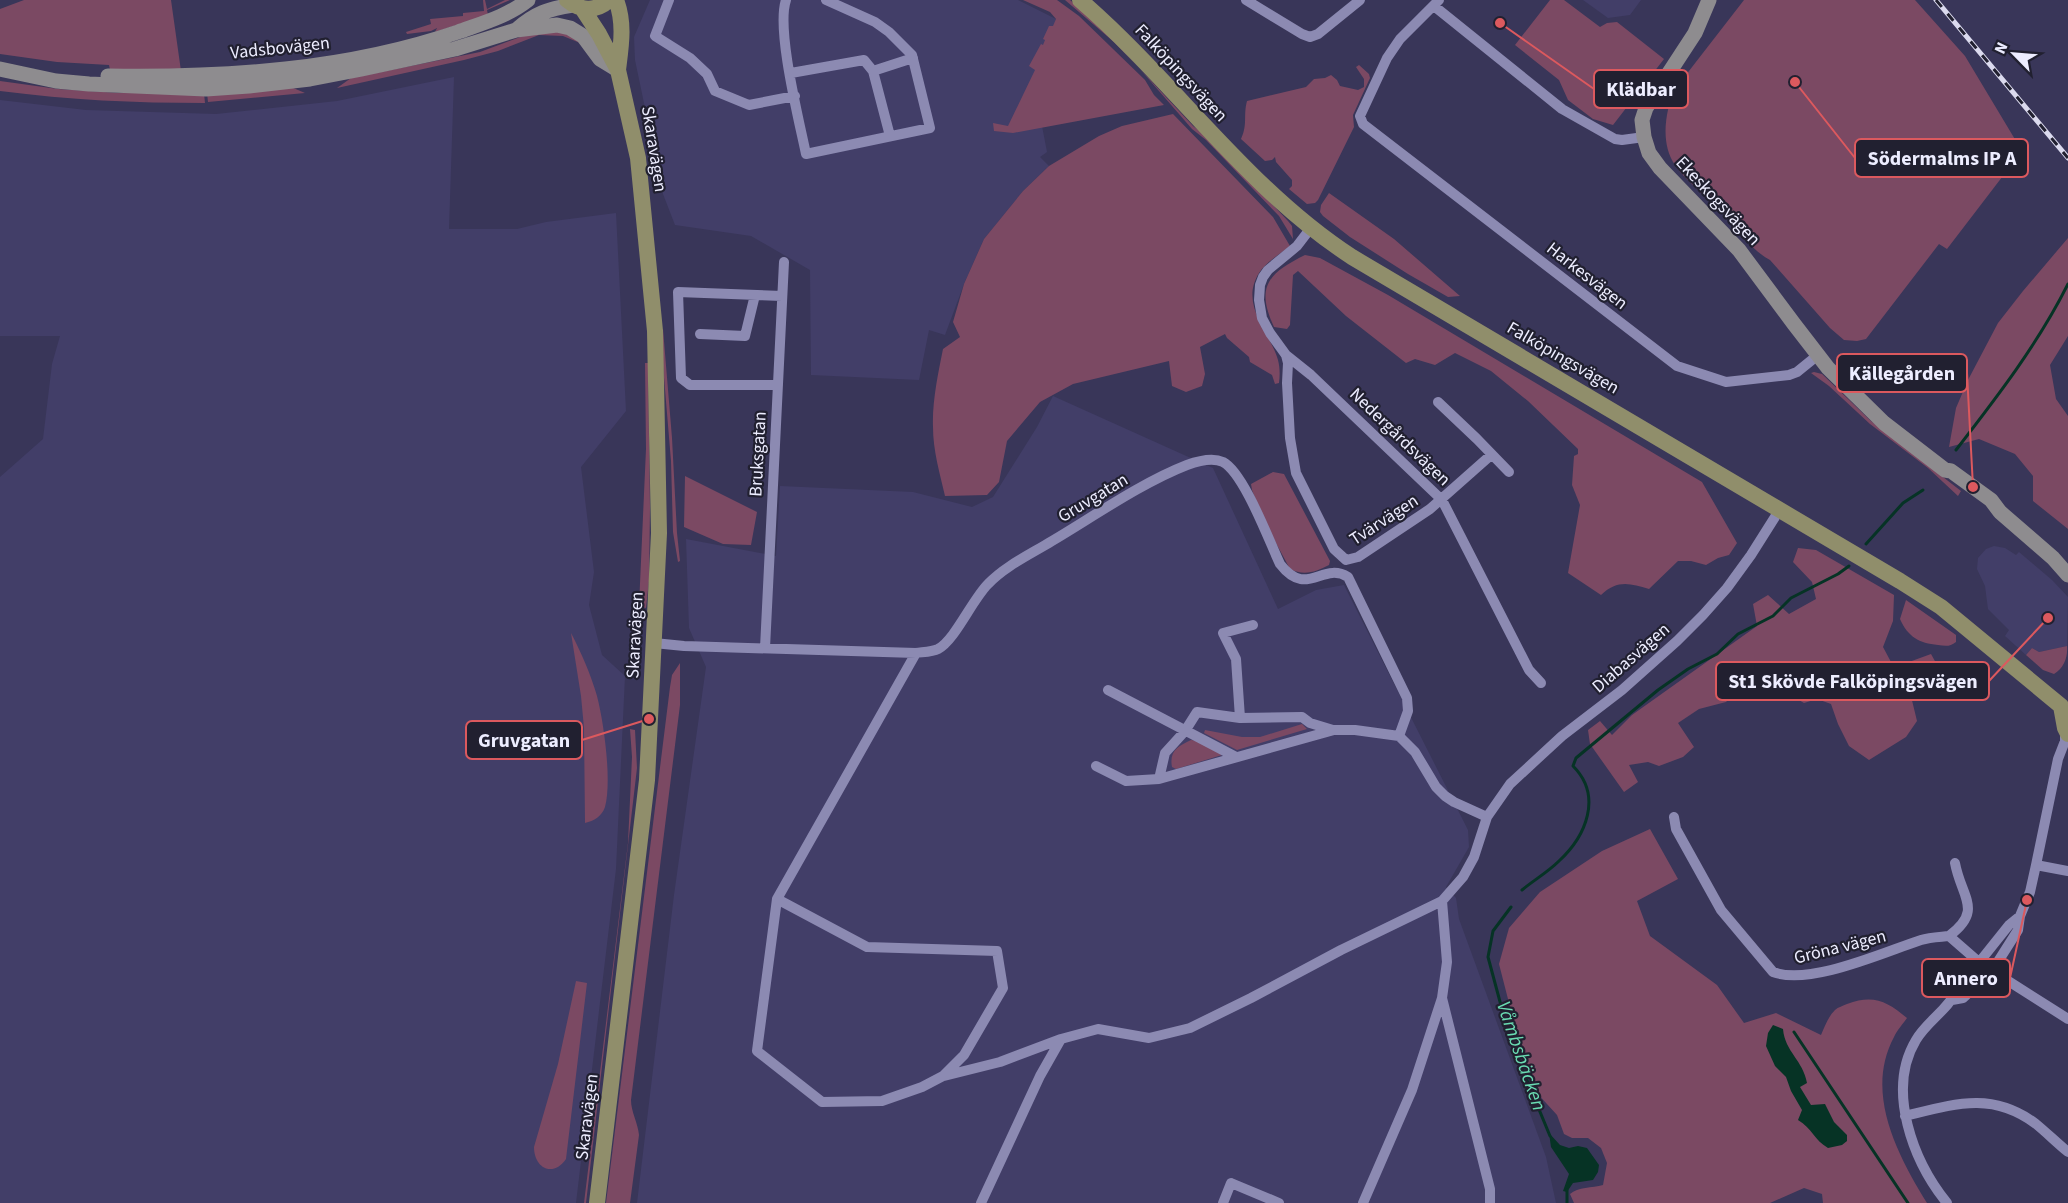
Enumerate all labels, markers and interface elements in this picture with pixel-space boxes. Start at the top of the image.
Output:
street label: Falköpingsvägen [1129,18,1233,128]
north arrow [1984,24,2044,84]
street label: Vadsbovägen [229,30,331,66]
text: N [1989,39,2014,58]
callout: Klädbar [1594,70,1688,108]
text: Klädbar [1606,76,1676,104]
street label: Skaravägen [635,104,673,194]
callout: Södermalms IP A [1855,139,2028,177]
text: Södermalms IP A [1868,145,2017,173]
street label: Ekeskogsvägen [1670,151,1766,251]
street label: Harkesvägen [1541,236,1633,316]
street label: Falköpingsvägen [1502,316,1624,400]
callout: Källegården [1837,354,1967,392]
text: Källegården [1849,360,1955,388]
street label: Nedergårdsvägen [1344,382,1456,492]
street label: Bruksgatan [743,411,773,497]
street label: Gruvgatan [1053,467,1133,529]
street label: Tvärvägen [1345,488,1423,552]
street label: Skaravägen [620,591,650,679]
street label: Diabasvägen [1587,617,1675,699]
callout: St1 Skövde Falköpingsvägen [1716,662,1989,700]
text: St1 Skövde Falköpingsvägen [1728,668,1978,696]
callout: Gruvgatan [466,721,582,759]
text: Gruvgatan [478,727,570,755]
street label: Gröna vägen [1791,923,1889,971]
callout: Annero [1922,959,2010,997]
text: Annero [1933,965,1998,993]
water label: Våmbsbäcken [1489,997,1553,1115]
street label: Skaravägen [569,1072,605,1162]

